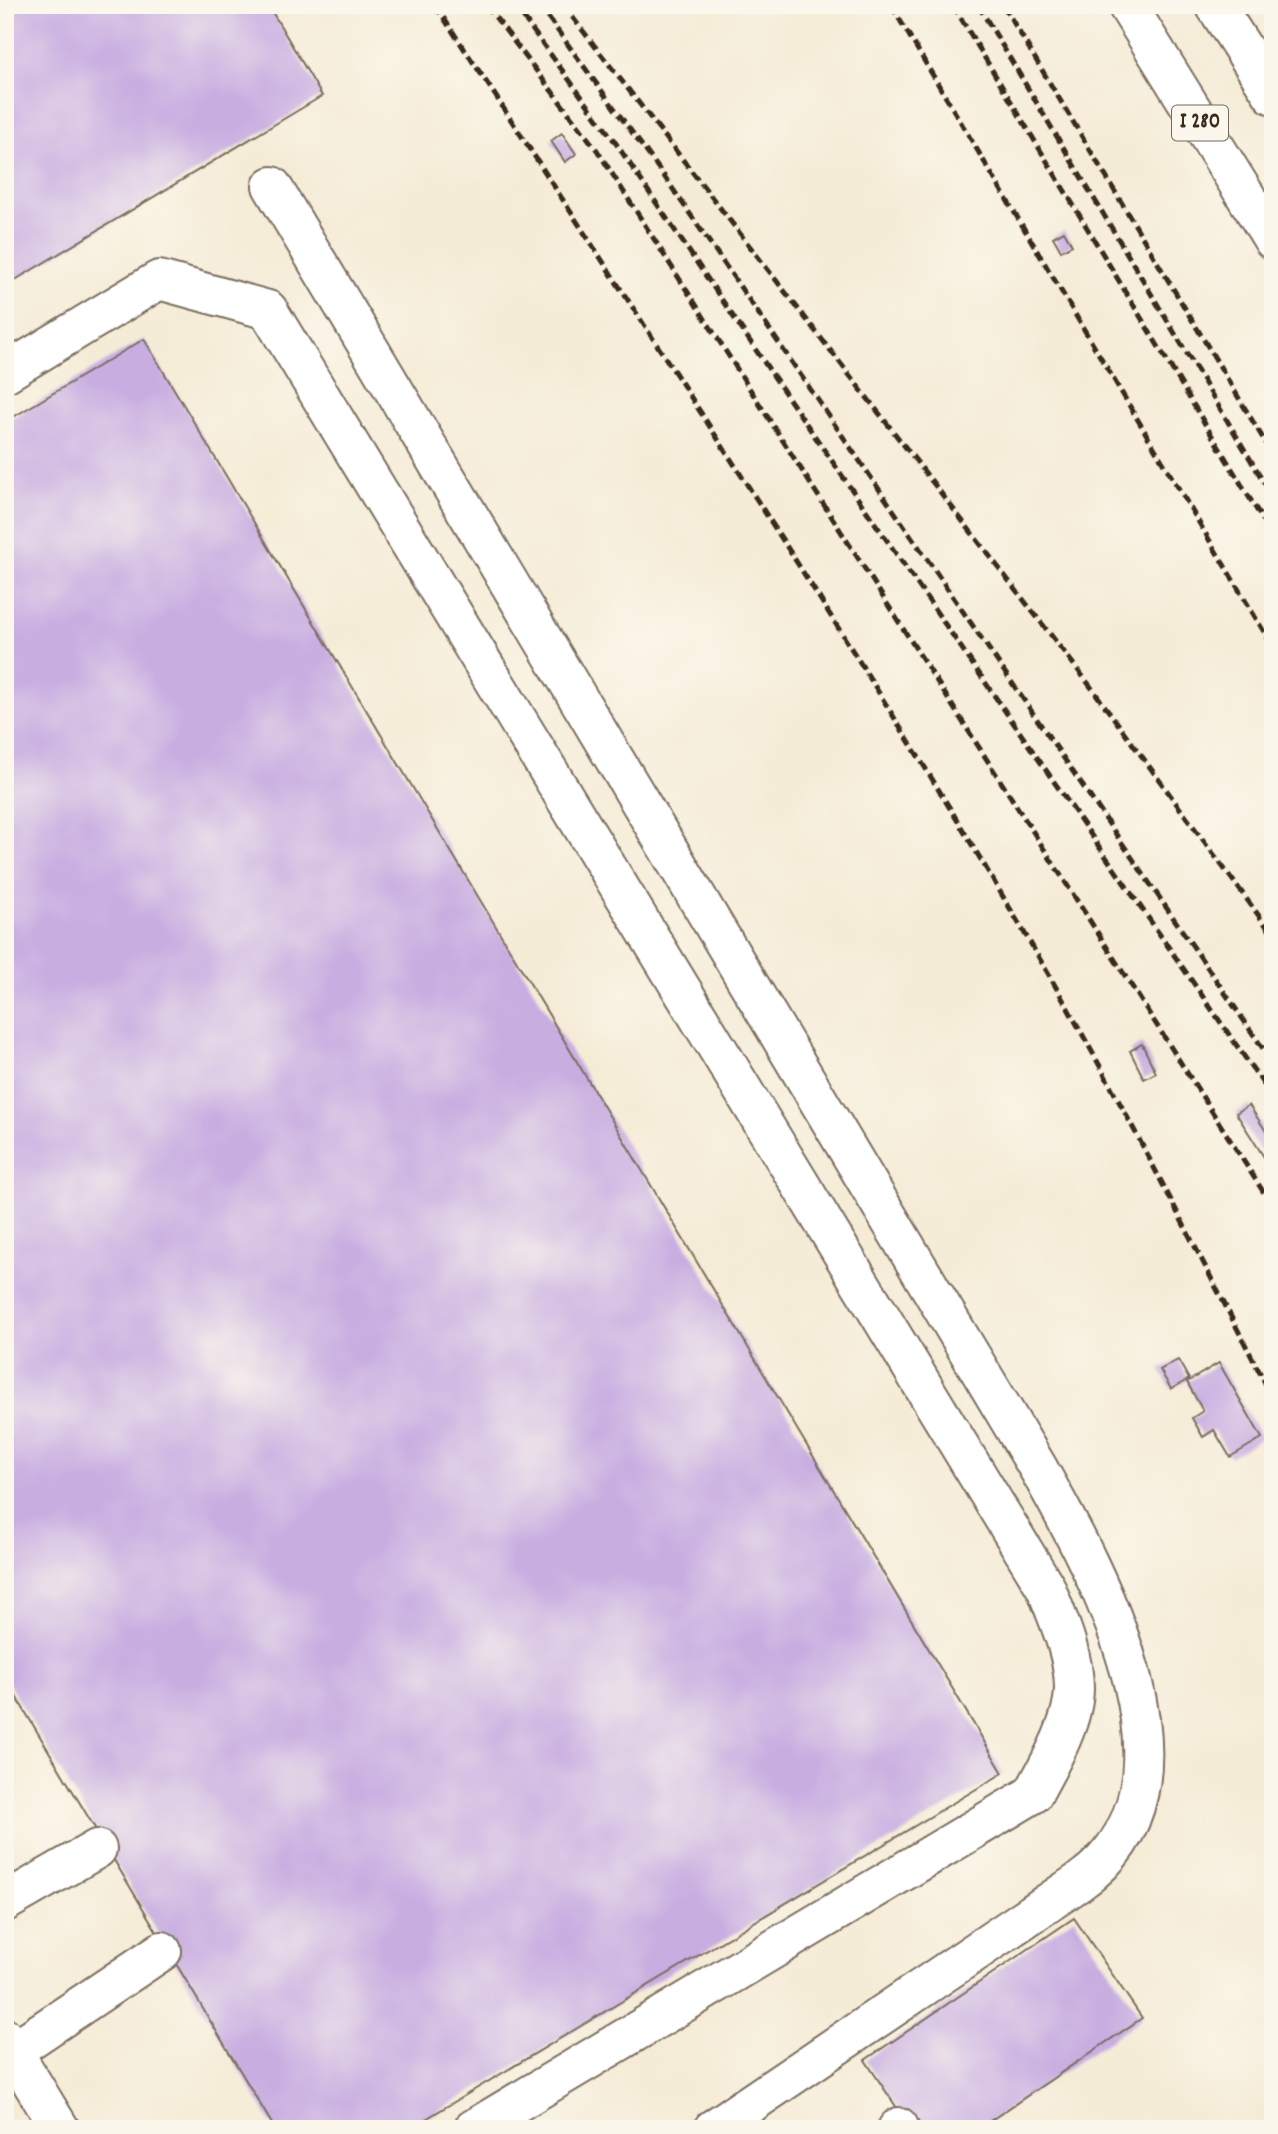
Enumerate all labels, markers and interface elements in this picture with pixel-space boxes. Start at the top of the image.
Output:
road number: I 280 [1172,106,1228,140]

